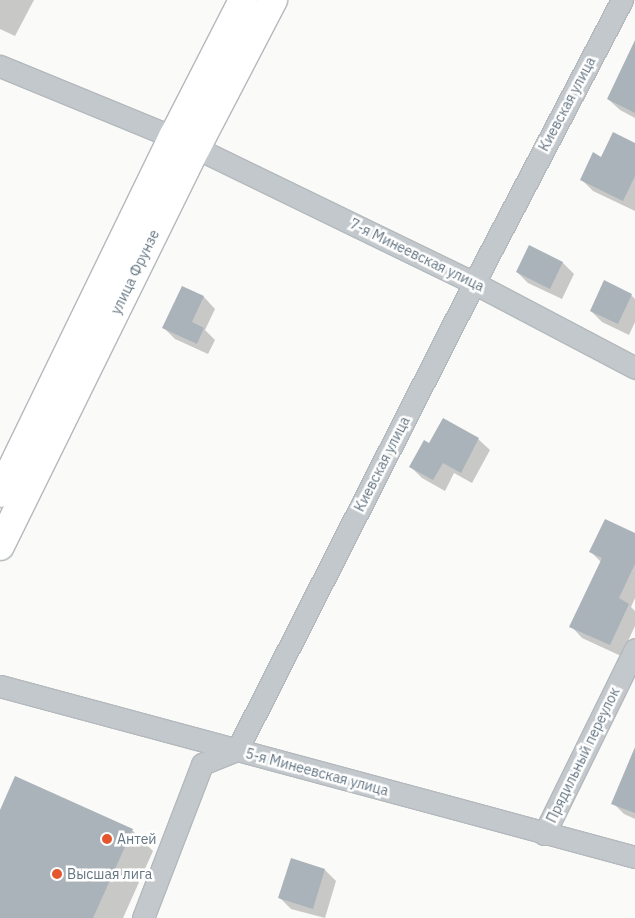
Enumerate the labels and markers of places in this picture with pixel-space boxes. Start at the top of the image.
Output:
place label: Антей [117,831,157,847]
marker: Антей [101,833,113,845]
place label: Высшая лига [67,866,152,882]
marker: Высшая лига [51,868,63,880]

